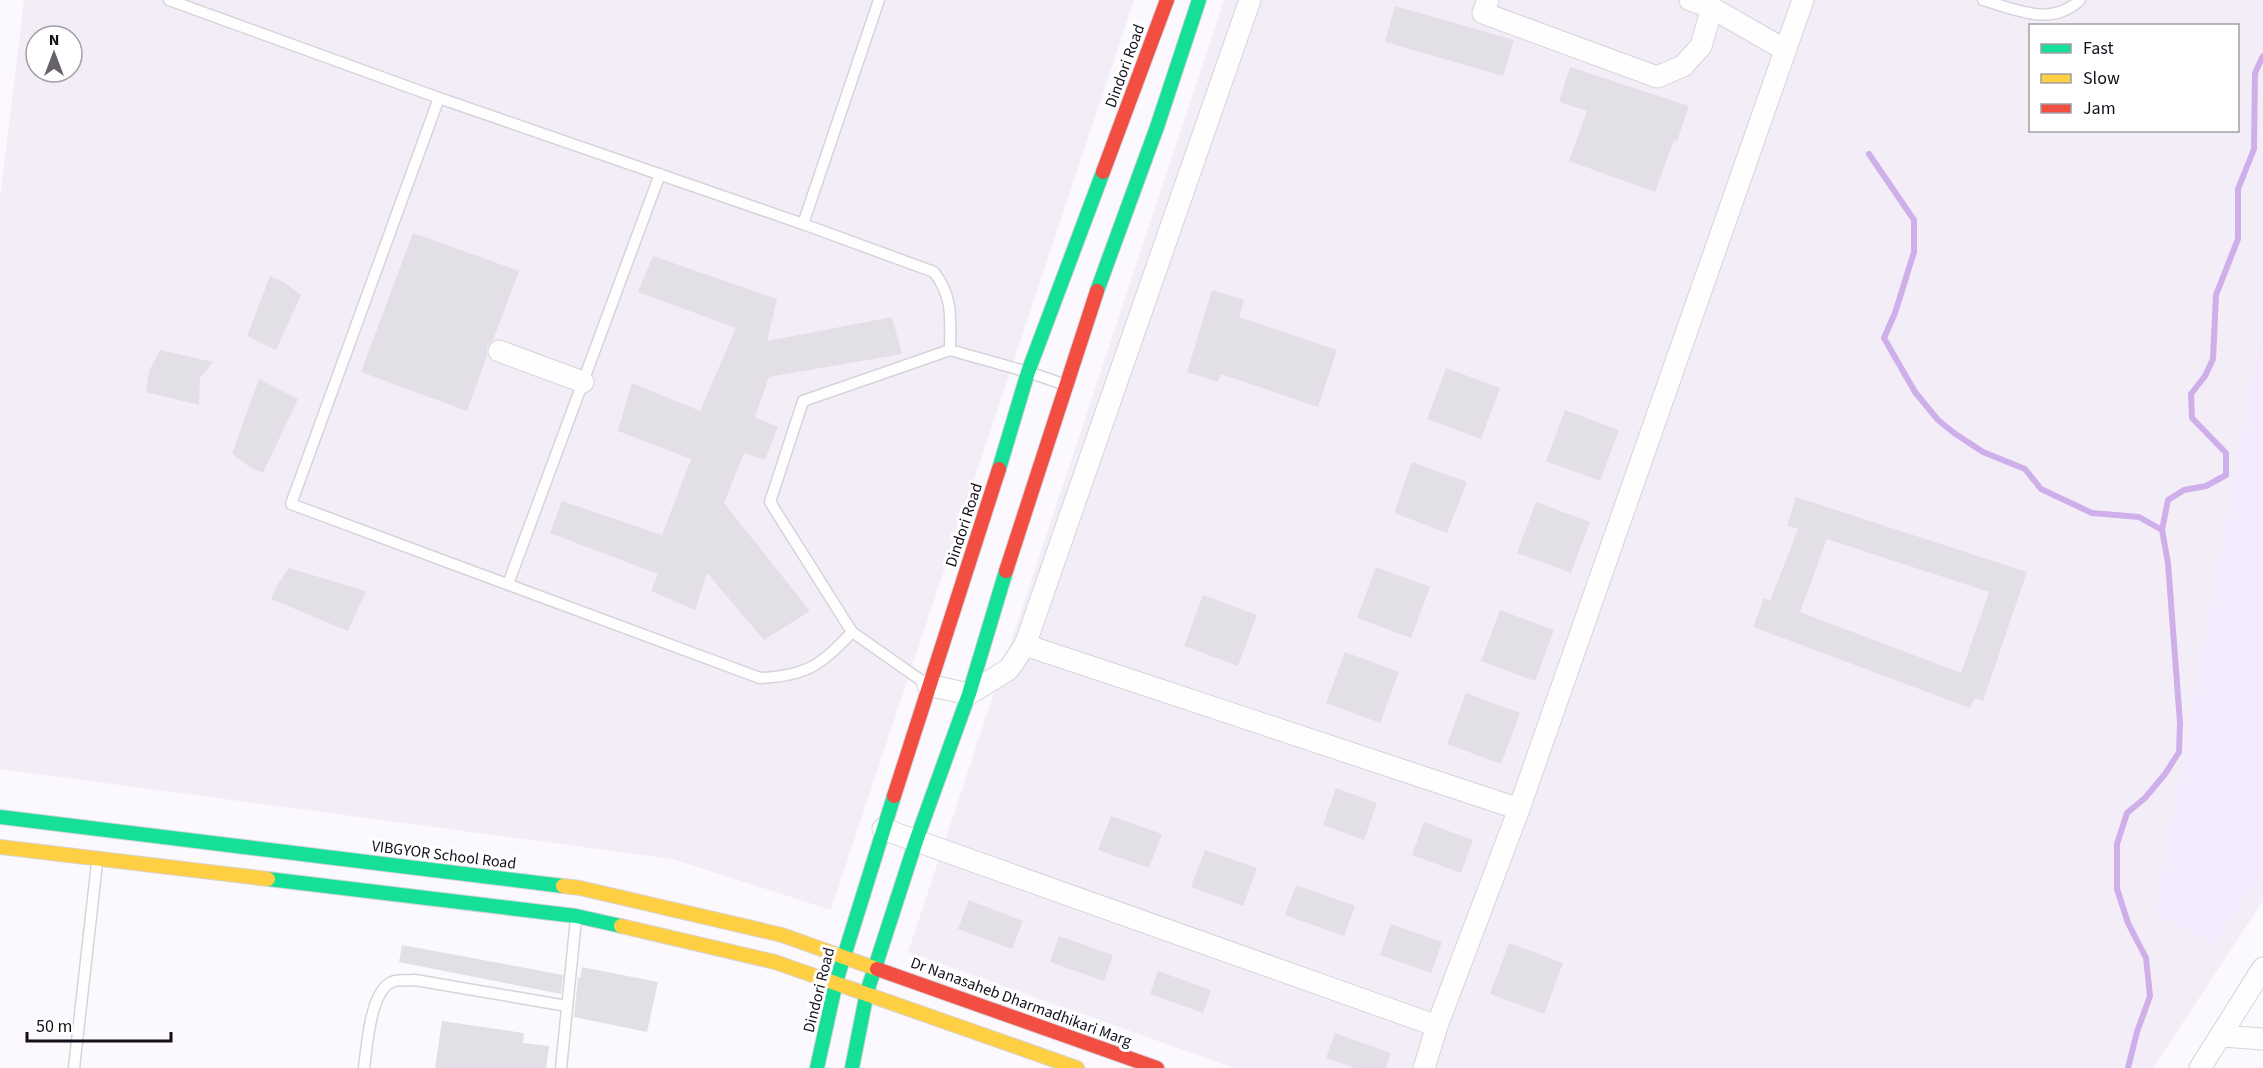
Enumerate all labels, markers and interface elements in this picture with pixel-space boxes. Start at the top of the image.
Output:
street label: Dindori Road [1100,21,1150,111]
north arrow [24,24,84,84]
legend [2029,24,2239,132]
text: N [49,29,59,51]
text: Fast [2083,36,2114,61]
text: Slow [2083,66,2120,91]
text: Jam [2083,96,2116,121]
street label: Dindori Road [940,480,988,570]
street label: VIBGYOR School Road [370,835,518,875]
street label: Dindori Road [798,945,840,1035]
street label: Dr Nanasaheb Dharmadhikari Marg [907,952,1135,1052]
scale bar [27,1005,171,1043]
text: 50 m [36,1014,72,1039]

